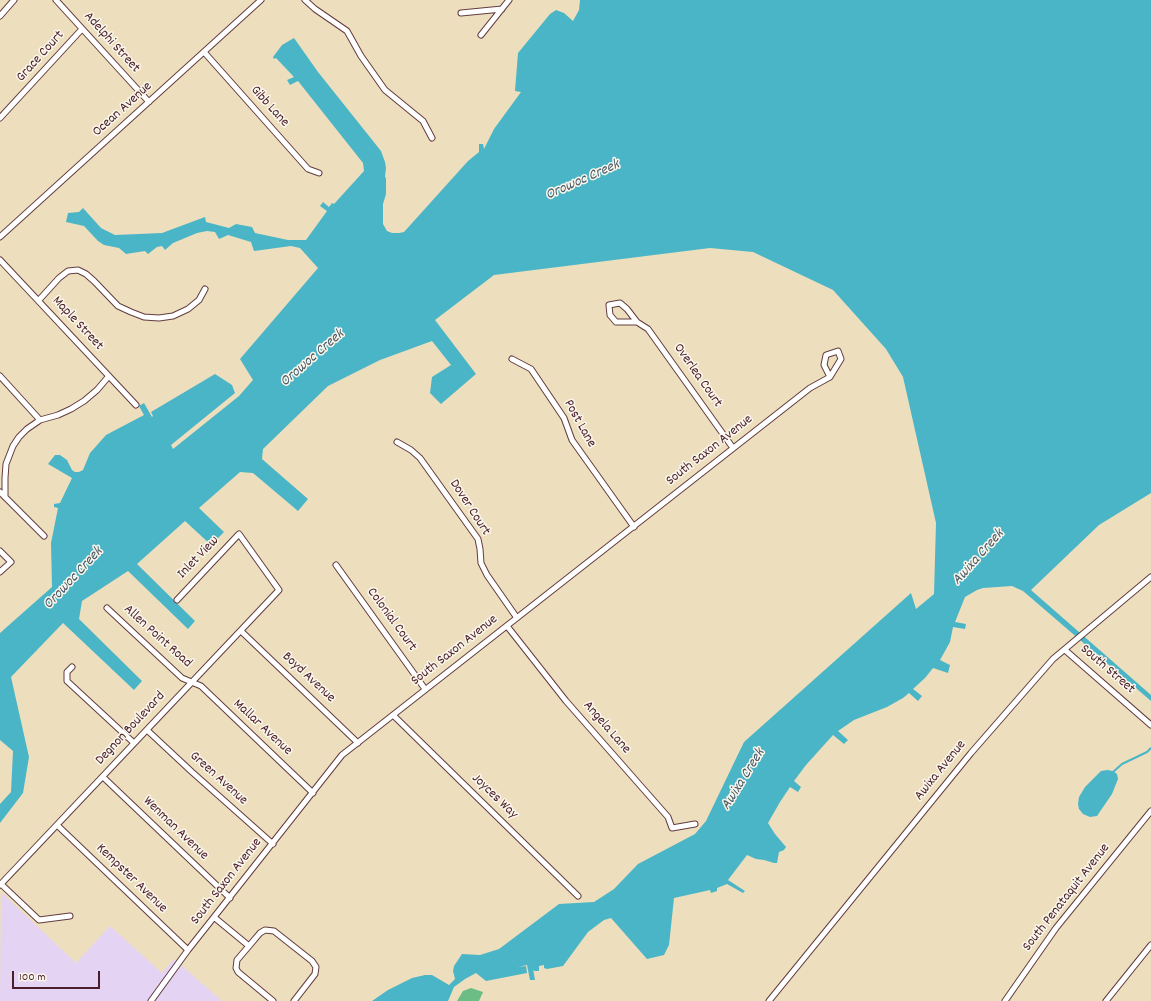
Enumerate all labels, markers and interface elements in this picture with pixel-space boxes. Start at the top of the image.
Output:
street label: Adelphi Street [79,9,143,77]
street label: Grace Court [14,28,68,86]
street label: Ocean Avenue [90,79,156,141]
street label: Gibb Lane [246,83,292,131]
water label: Orowoc Creek [543,157,623,205]
street label: Maple Street [48,293,106,355]
water label: Orowoc Creek [277,326,349,392]
street label: Overlea Court [669,341,725,411]
street label: Post Lane [559,397,599,451]
street label: South Saxon Avenue [663,412,757,490]
street label: Dover Court [445,477,493,539]
water label: Awixa Creek [949,526,1009,590]
street label: Inlet View [174,533,224,583]
water label: Orowoc Creek [40,544,108,614]
street label: Colonial Court [362,585,420,655]
street label: Allen Point Road [119,602,195,672]
street label: South Saxon Avenue [408,612,502,690]
street label: South Street [1076,642,1138,698]
street label: Boyd Avenue [278,649,338,707]
street label: Degnon Boulevard [93,689,169,769]
street label: Mallar Avenue [229,696,295,760]
street label: Angela Lane [579,698,633,758]
street label: Awixa Avenue [912,738,970,804]
water label: Awixa Creek [718,746,770,814]
street label: Green Avenue [185,748,251,810]
street label: Joyces Way [467,771,521,823]
street label: Wenman Avenue [139,793,211,865]
street label: South Saxon Avenue [188,835,266,929]
street label: Kempster Avenue [92,841,170,917]
street label: South Penataquit Avenue [1020,841,1114,955]
scale bar [14,963,102,989]
text: 100 m [19,969,46,986]

